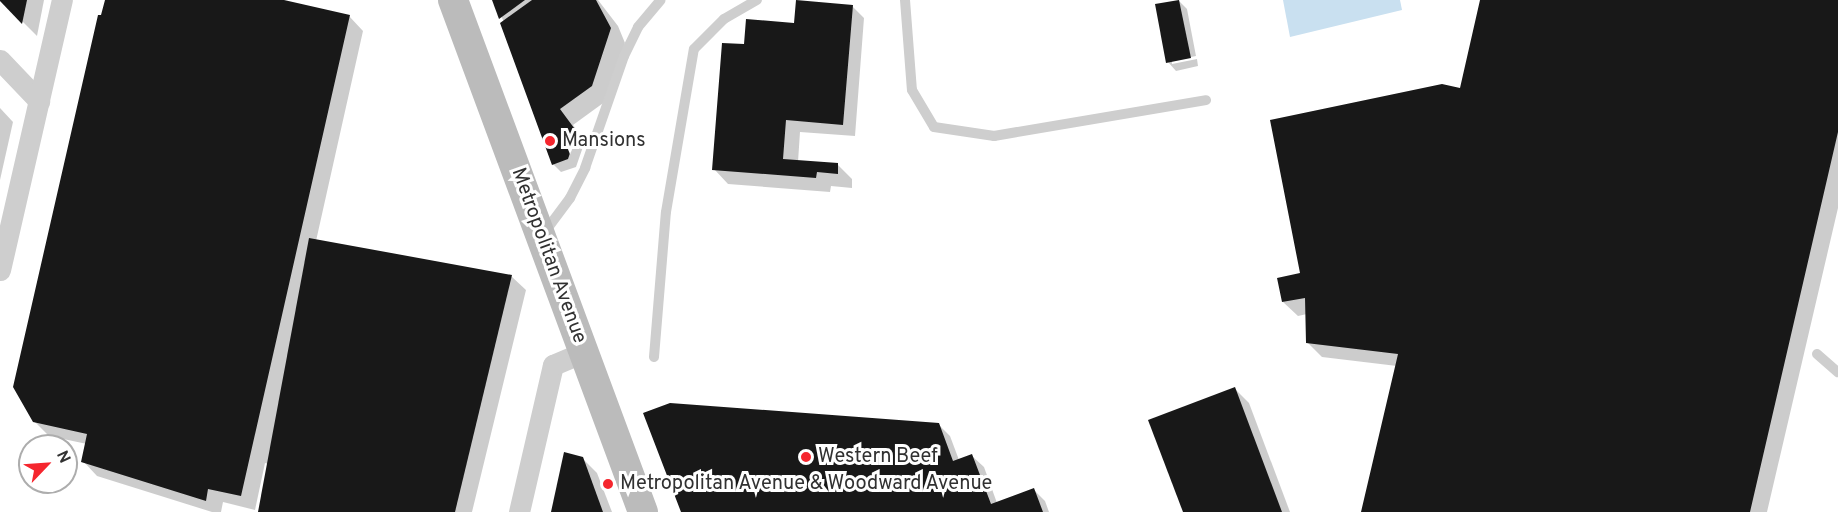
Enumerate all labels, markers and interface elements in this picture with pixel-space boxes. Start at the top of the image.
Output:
place label: Mansions [562,129,646,153]
marker: Mansions [543,134,557,148]
street label: Metropolitan Avenue [505,165,591,347]
north arrow [18,434,78,494]
place label: Western Beef [818,445,938,469]
text: N [51,448,74,467]
marker: Western Beef [799,450,813,464]
place label: Metropolitan Avenue & Woodward Avenue [620,472,994,496]
marker: Metropolitan Avenue & Woodward Avenue [601,477,615,491]

